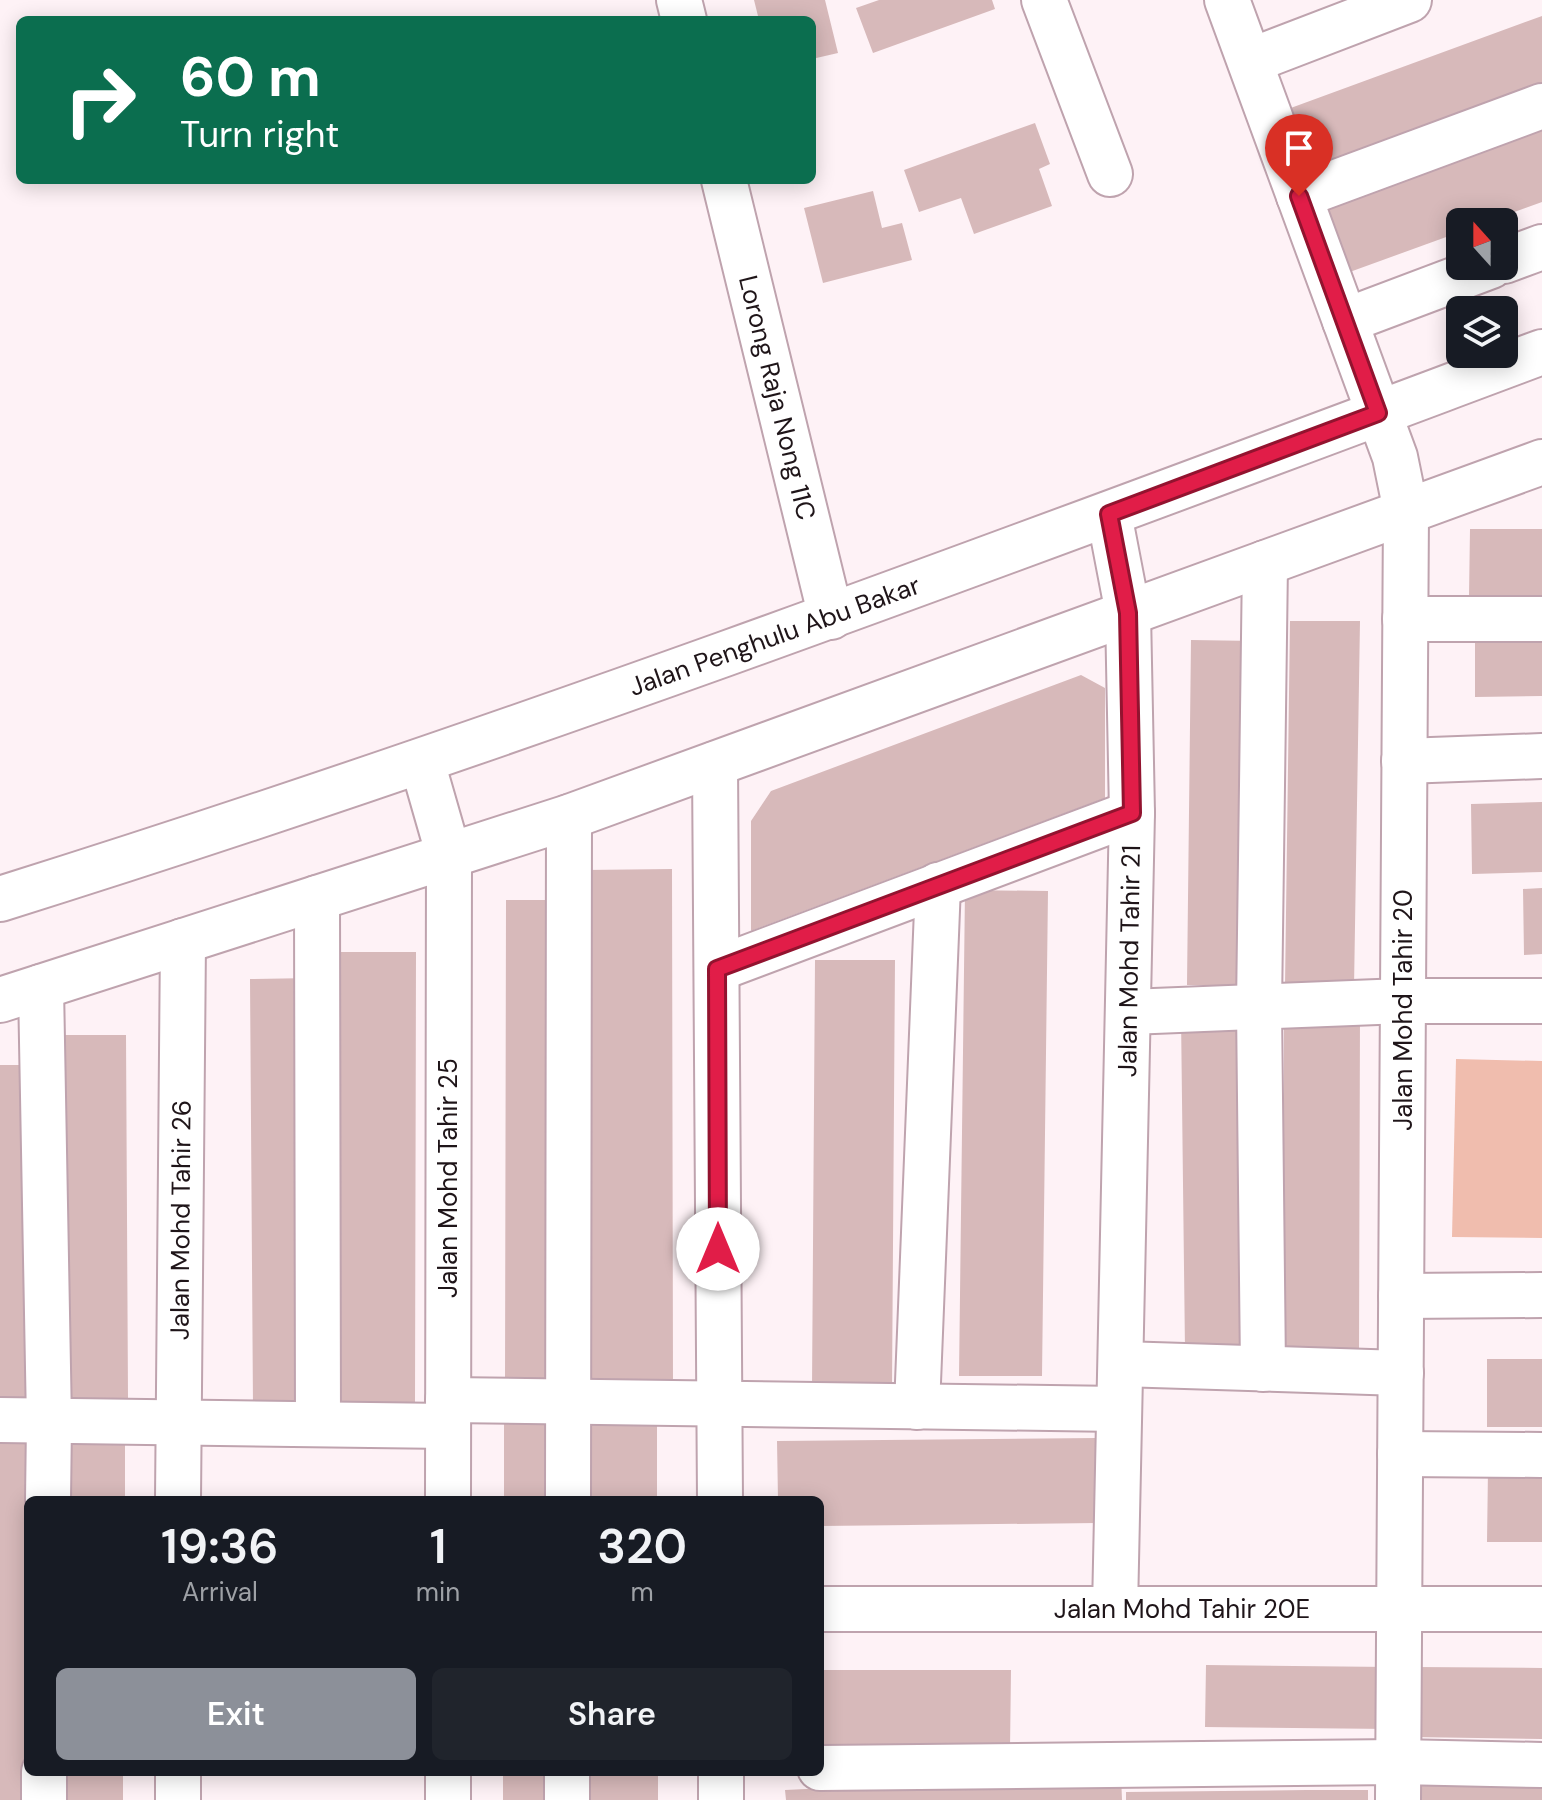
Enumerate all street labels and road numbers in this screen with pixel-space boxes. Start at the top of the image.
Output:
street label: Lorong Raja Nong 11C [731,272,824,523]
street label: Jalan Penghulu Abu Bakar [624,568,925,704]
street label: Jalan Mohd Tahir 21 [1110,845,1148,1077]
street label: Jalan Mohd Tahir 20 [1386,889,1420,1131]
street label: Jalan Mohd Tahir 25 [431,1058,465,1298]
street label: Jalan Mohd Tahir 26 [162,1100,199,1340]
street label: Jalan Mohd Tahir 20E [1054,1592,1310,1626]

